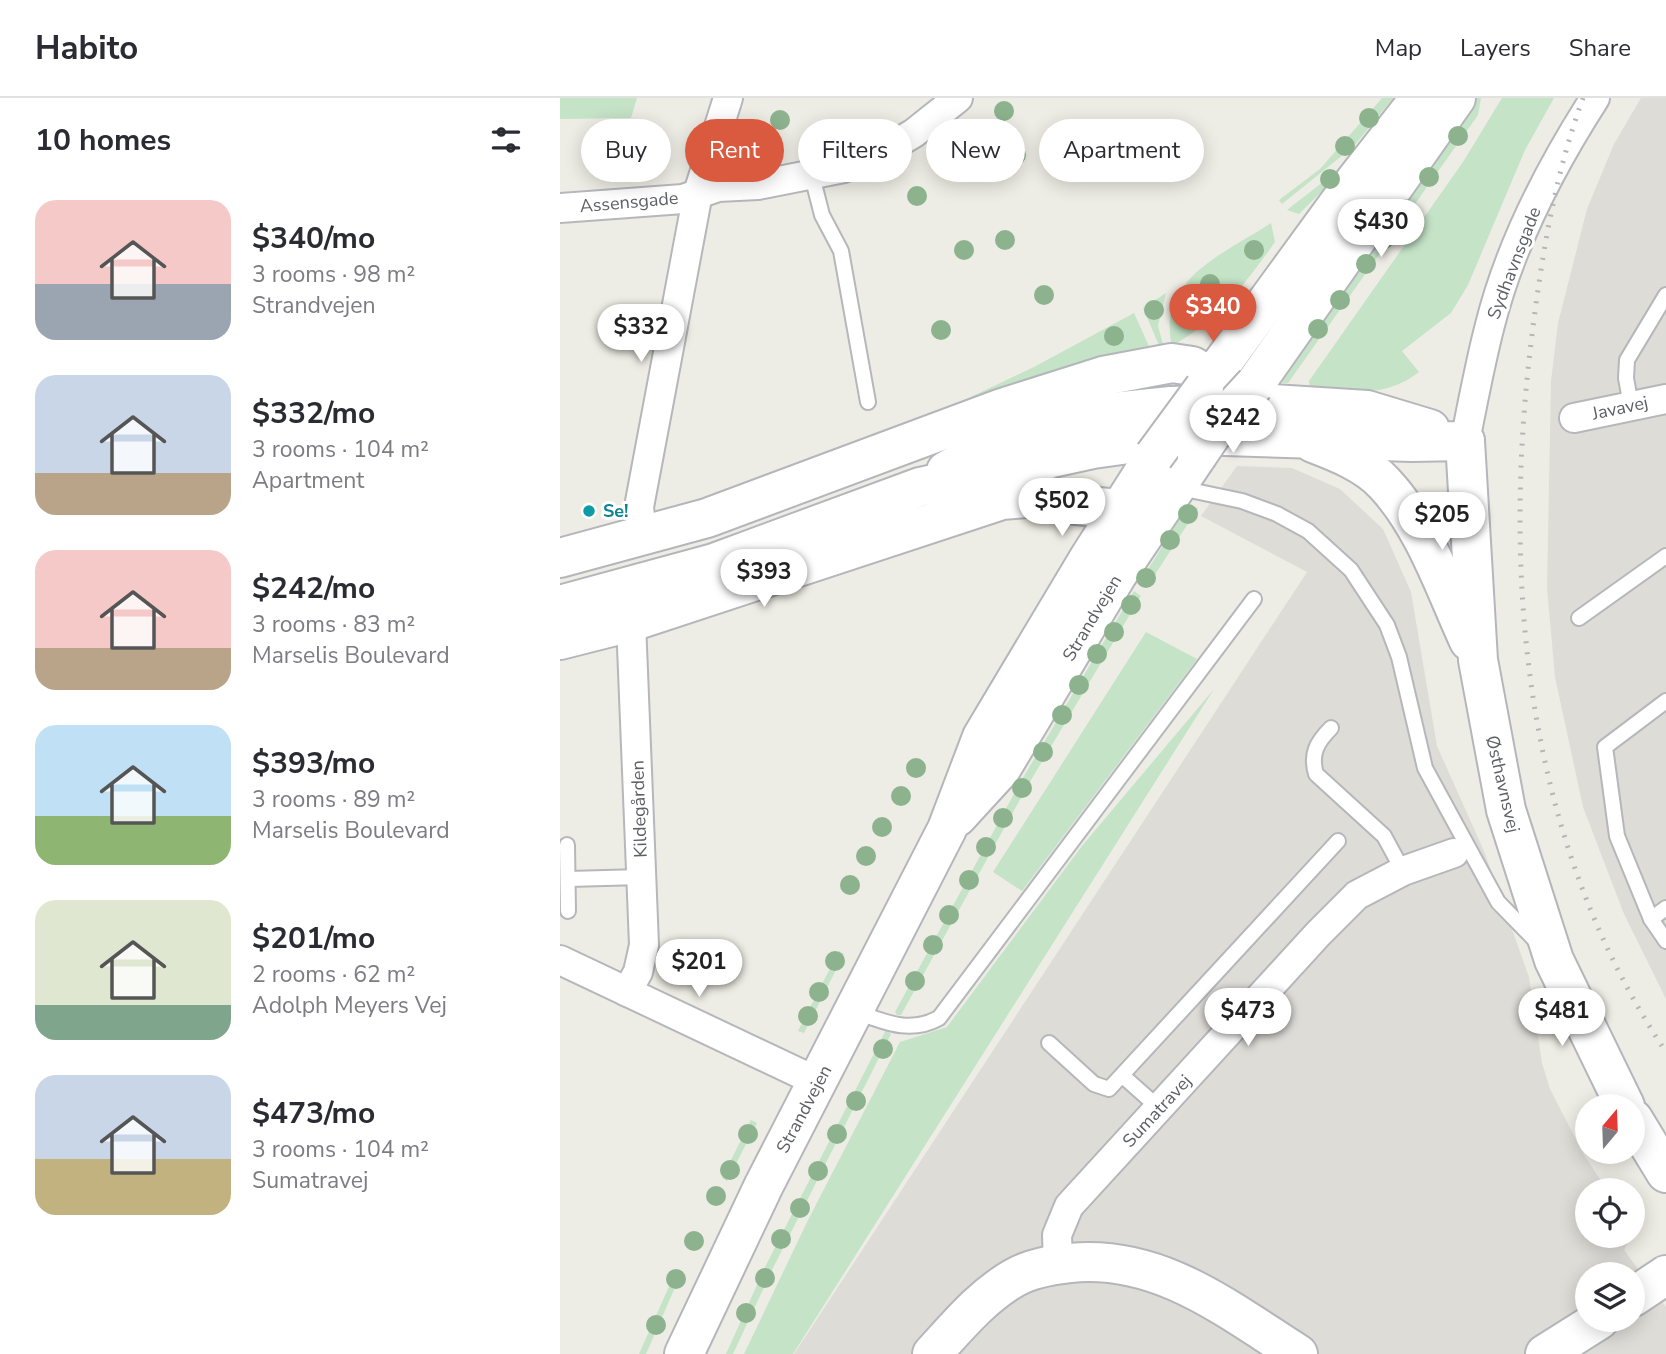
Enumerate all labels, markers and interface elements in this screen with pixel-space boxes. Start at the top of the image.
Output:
text: Habito [35,26,138,71]
text: Map [1375,32,1422,64]
text: Layers [1460,32,1531,64]
text: Share [1569,32,1631,64]
chip: Buy [581,119,671,182]
chip: Rent [685,119,784,182]
chip: Filters [798,119,912,182]
chip: New [926,119,1025,182]
chip: Apartment [1039,119,1204,182]
text: 10 homes [35,120,171,161]
icon: filters [487,121,525,159]
street label: Assensgade [579,186,679,218]
pin: $430 [1340,200,1422,259]
street label: Sydhavnsgade [1482,203,1546,323]
text: $430 [1353,206,1409,237]
text: $340/mo [252,218,375,259]
icon: home [91,228,175,312]
text: 3 rooms · 98 m² [252,259,415,290]
pin: $340 [1172,285,1254,344]
text: Strandvejen [252,290,376,321]
text: $340 [1185,291,1241,322]
pin: $332 [600,304,682,364]
text: $332 [613,311,669,342]
street label: Javavej [1589,390,1650,426]
text: $332/mo [252,393,375,434]
pin: $242 [1192,396,1274,455]
text: $242 [1205,402,1261,433]
icon: home [91,403,175,487]
text: 3 rooms · 104 m² [252,434,429,465]
text: Apartment [252,465,364,496]
pin: $502 [1021,478,1103,538]
text: $502 [1034,485,1090,516]
pin: $205 [1401,492,1483,552]
place label: Se! [603,499,629,523]
text: $205 [1414,499,1470,530]
marker: Se! [581,503,597,519]
pin: $393 [723,550,805,609]
text: $393 [736,556,792,587]
text: $242/mo [252,568,375,609]
street label: Strandvejen [1057,570,1127,666]
icon: home [91,578,175,662]
text: 3 rooms · 83 m² [252,609,415,640]
text: Marselis Boulevard [252,640,450,671]
street label: Østhavnsvej [1480,733,1526,835]
text: $393/mo [252,743,375,784]
icon: home [91,753,175,837]
street label: Kildegården [625,760,653,858]
text: 3 rooms · 89 m² [252,784,415,815]
text: Marselis Boulevard [252,815,450,846]
text: $201/mo [252,918,375,959]
icon: home [91,928,175,1012]
pin: $201 [658,940,740,999]
text: $201 [671,946,727,977]
text: 2 rooms · 62 m² [252,959,415,990]
pin: $473 [1207,988,1289,1048]
pin: $481 [1521,988,1603,1048]
text: Adolph Meyers Vej [252,990,447,1021]
text: $473 [1220,995,1276,1026]
text: $481 [1534,995,1590,1026]
street label: Strandvejen [771,1061,837,1157]
street label: Sumatravej [1117,1069,1197,1153]
text: $473/mo [252,1093,375,1134]
north arrow [1575,1094,1645,1164]
map controls [1575,1094,1645,1332]
icon: home [91,1103,175,1187]
text: 3 rooms · 104 m² [252,1134,429,1165]
text: Sumatravej [252,1165,369,1196]
button: locate [1575,1178,1645,1248]
button: layers [1575,1262,1645,1332]

